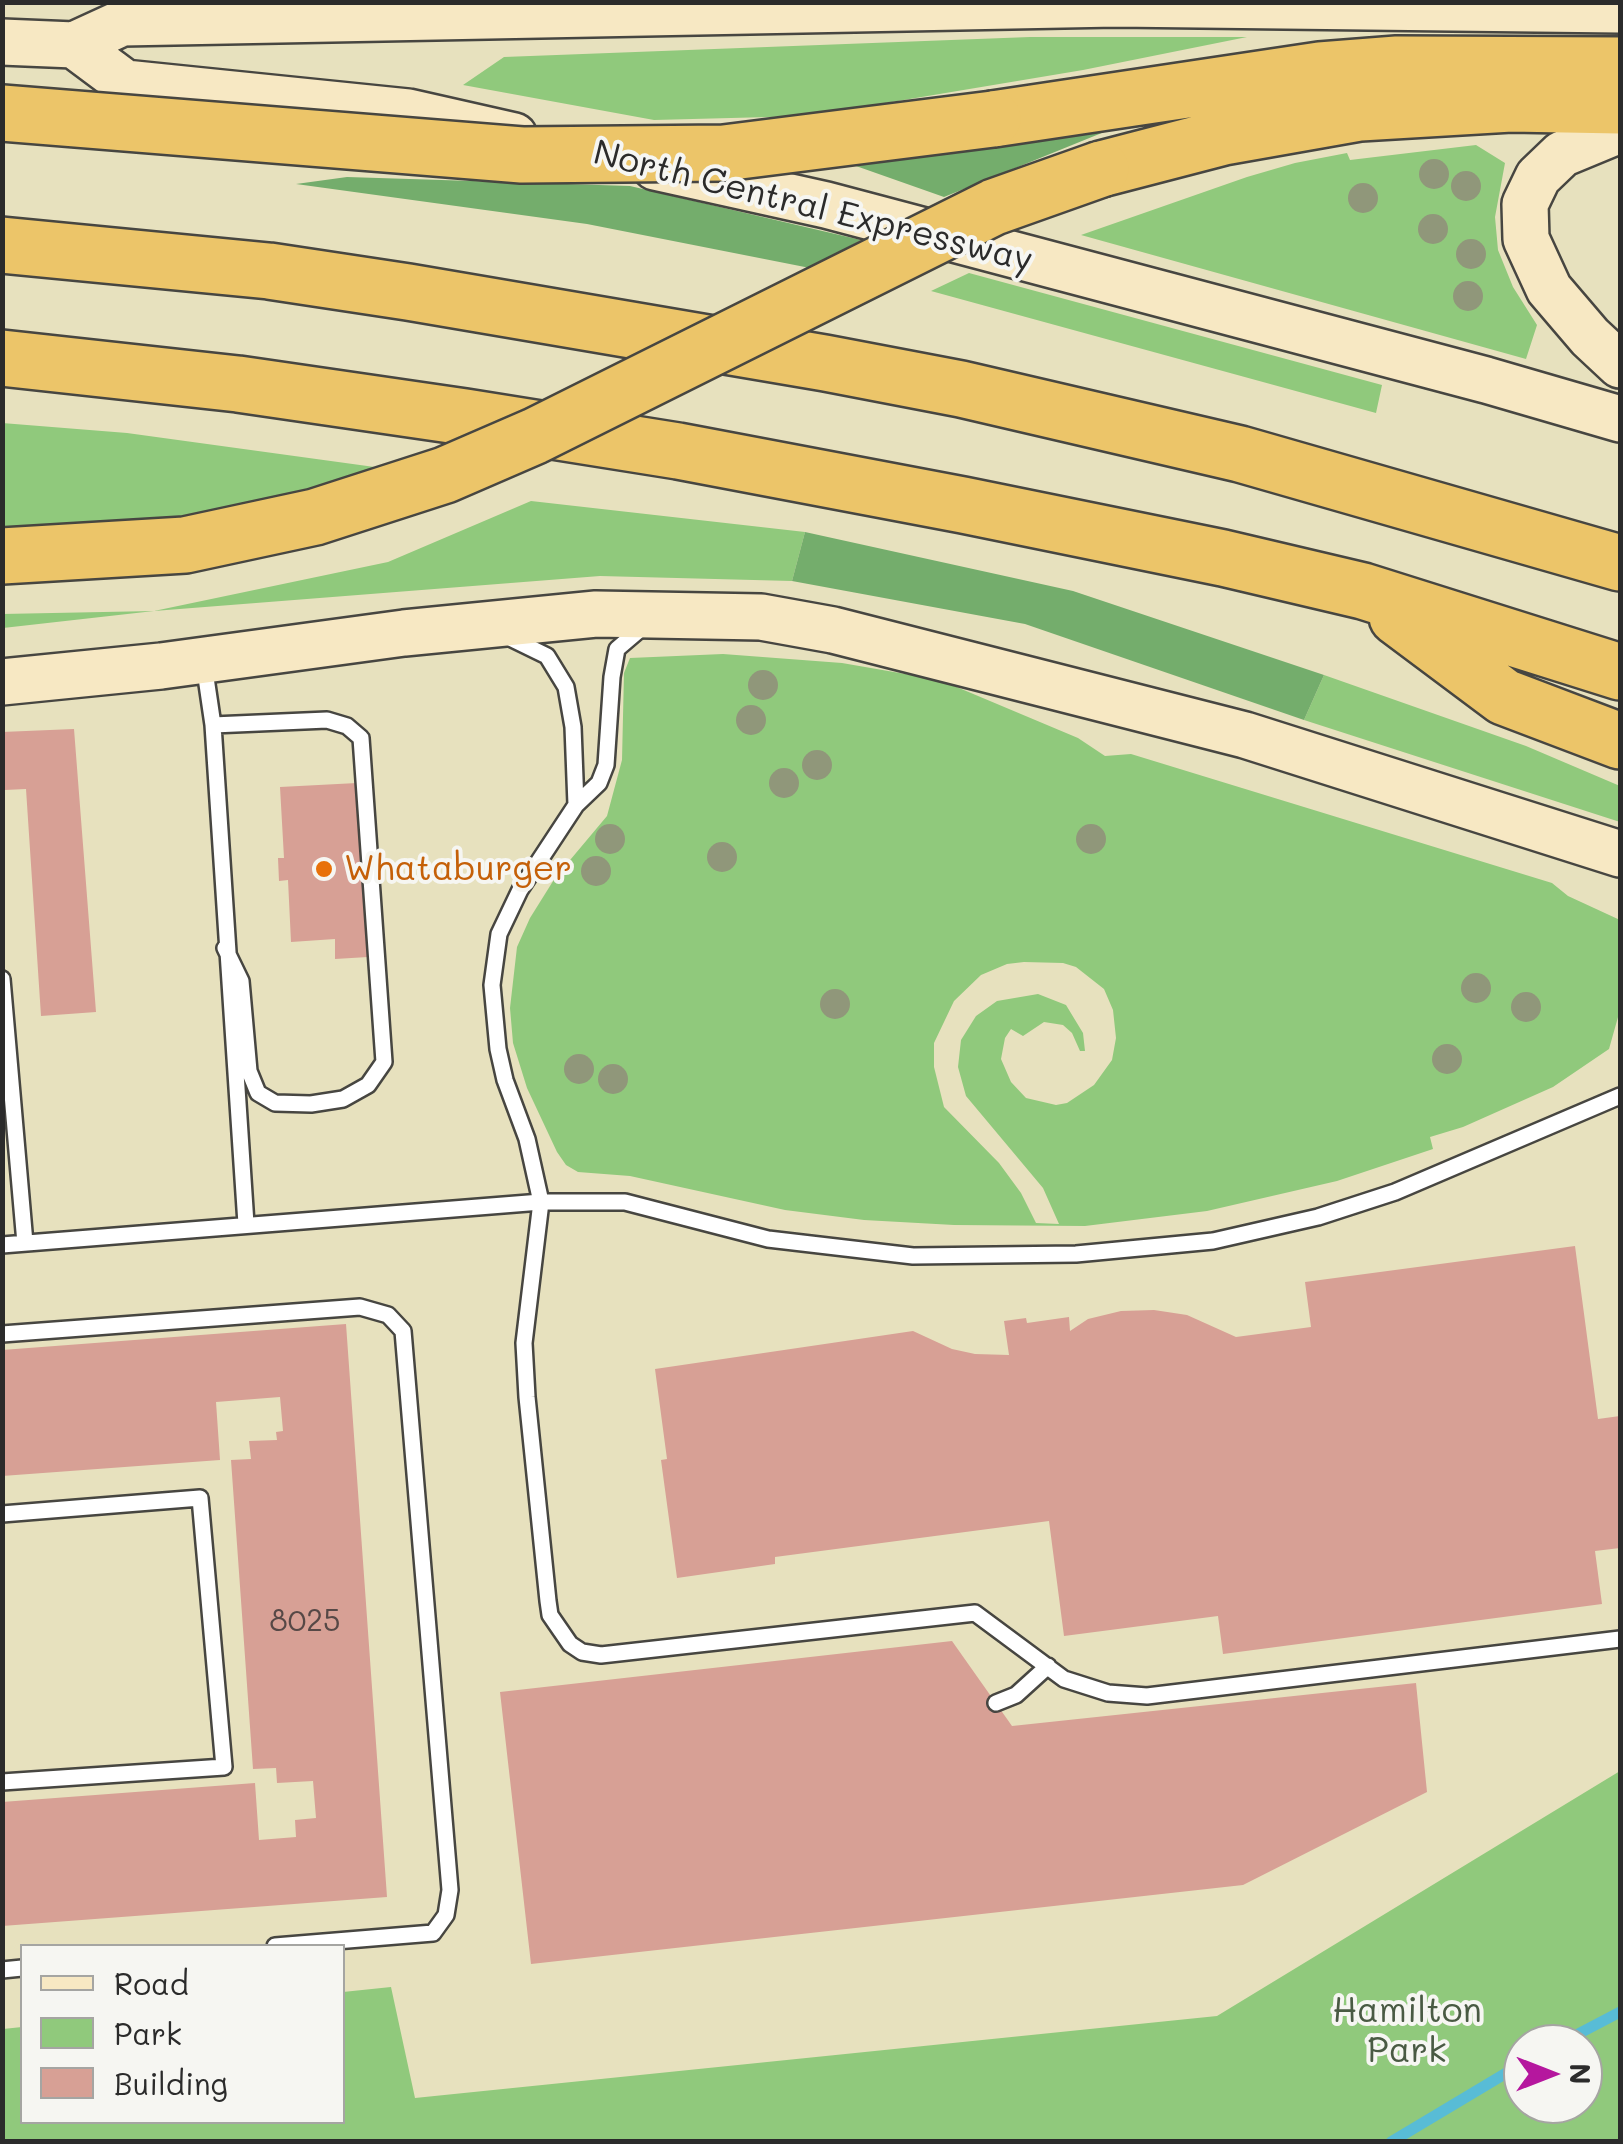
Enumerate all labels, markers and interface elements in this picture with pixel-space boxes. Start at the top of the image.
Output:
street label: North Central Expressway [589,132,1037,282]
place label: Whataburger [344,848,572,890]
marker: Whataburger [313,858,335,880]
house number: 8025 [270,1604,340,1640]
legend [20,1944,345,2124]
text: Road [114,1963,189,2003]
park label: Hamilton Park [1332,1990,1482,2072]
text: Park [114,2013,182,2053]
north arrow [1503,2024,1603,2124]
text: Building [114,2063,228,2103]
text: N [1563,2063,1599,2085]

